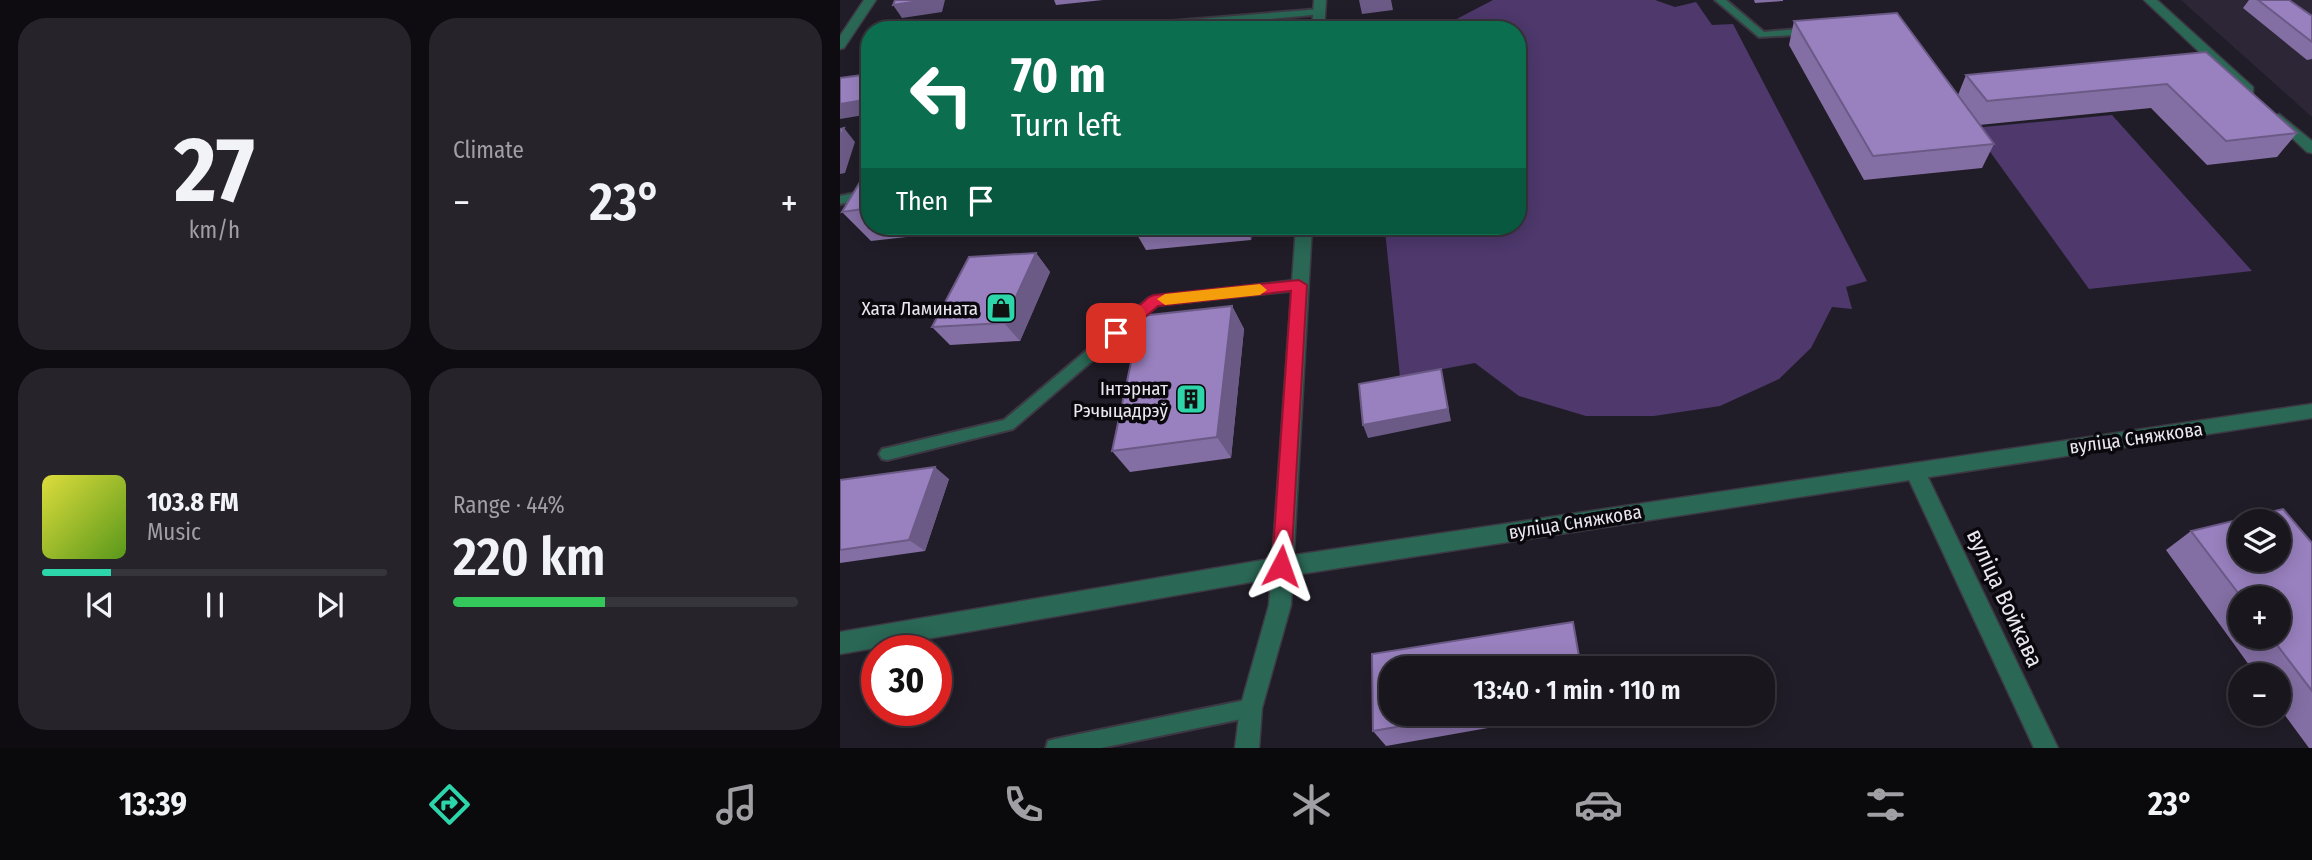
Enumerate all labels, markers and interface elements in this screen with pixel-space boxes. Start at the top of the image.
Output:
text: 70 m [1011,46,1106,105]
icon: left [896,49,987,140]
text: Turn left [1011,106,1121,144]
text: 27 [174,116,255,225]
text: Climate [453,136,524,164]
text: 23° [589,171,662,234]
text: − [453,180,470,226]
text: + [781,180,798,226]
icon: arrive [962,182,1000,220]
text: Then [896,186,948,217]
text: km/h [189,216,240,244]
shop icon: Хата Ламината [984,291,1018,325]
place label: Хата Ламината [861,297,978,320]
pin [1086,303,1146,363]
icon: arrive [1097,314,1135,352]
place label: Інтэрнат Рэчыцадрэў [1073,377,1169,422]
building icon: Інтэрнат Рэчыцадрэў [1174,382,1208,416]
street label: вуліца Сняжкова [2068,417,2204,459]
text: 103.8 FM [147,487,239,518]
text: Range · 44% [453,491,565,519]
street label: вуліца Сняжкова [1507,500,1643,544]
map controls [2228,509,2291,726]
button: layers [2228,509,2291,572]
text: Music [147,518,201,546]
street label: вуліца Войкава [1961,525,2049,671]
text: 220 km [453,526,606,589]
position arrow [1244,529,1318,603]
icon: previous [81,586,119,624]
icon: pause [196,586,234,624]
icon: next [311,586,349,624]
button: + [2228,586,2291,649]
speed limit sign: 30 [861,635,952,726]
button: − [2228,663,2291,726]
text: 13:40 · 1 min · 110 m [1473,675,1681,706]
icon: directions [425,780,474,829]
icon: music [712,780,761,829]
icon: phone [999,780,1048,829]
icon: climate [1287,780,1336,829]
icon: car [1574,780,1623,829]
icon: filters [1861,780,1910,829]
text: 13:39 [119,785,187,823]
text: 23° [2148,785,2193,823]

